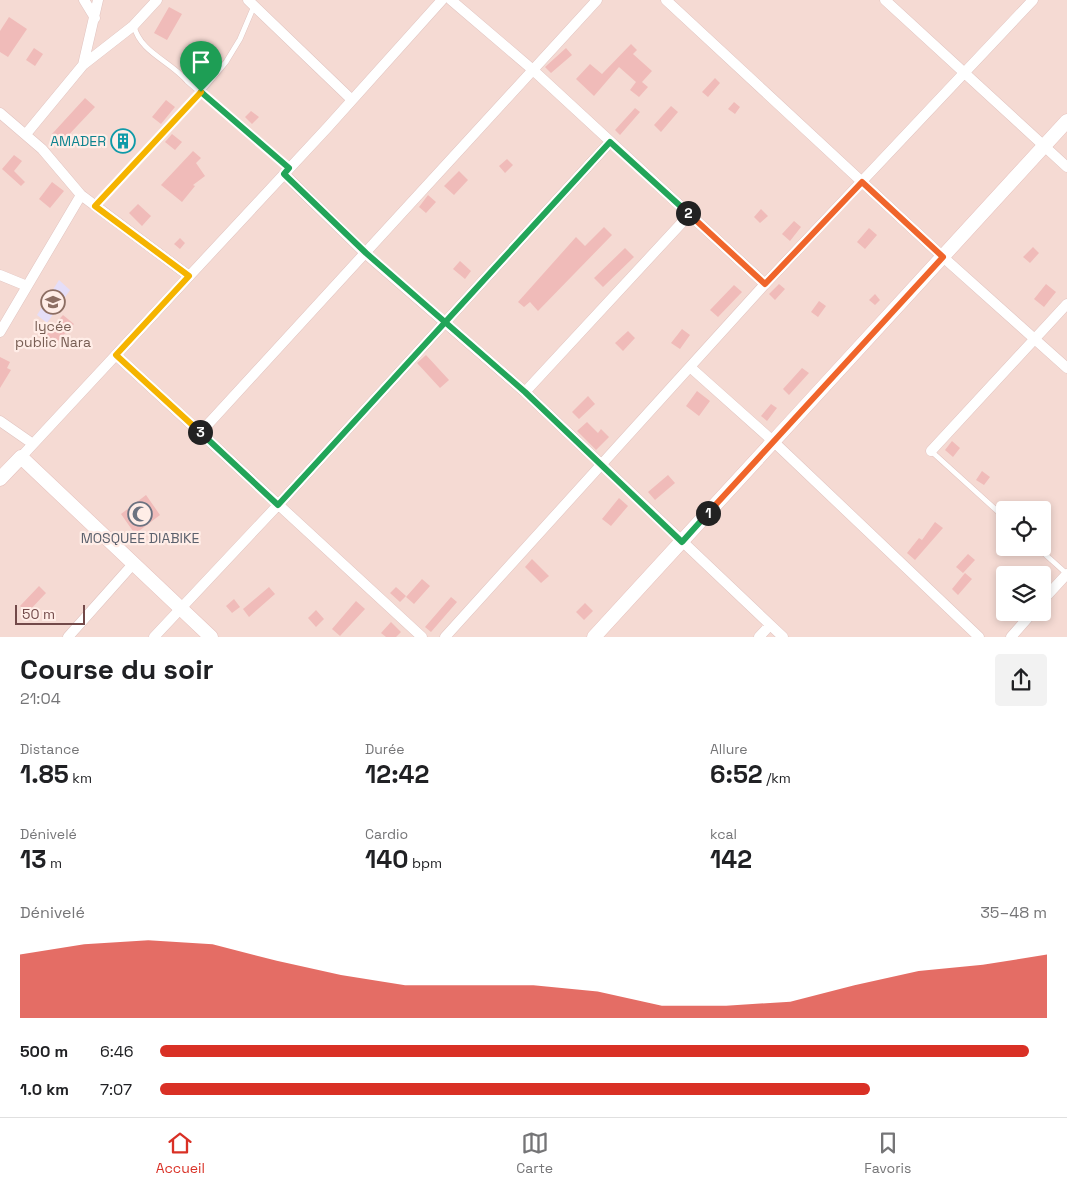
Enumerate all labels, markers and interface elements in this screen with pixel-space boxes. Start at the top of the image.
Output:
pin [180,41,222,92]
icon: arrive [187,48,215,76]
building icon: AMADER [110,128,136,154]
place label: AMADER [50,132,106,150]
pin: 2 [676,200,700,226]
text: 2 [684,204,693,222]
school or university icon: lycée public Nara [40,289,66,315]
place label: lycée public Nara [15,317,91,351]
pin: 3 [188,420,212,444]
text: 3 [196,423,205,441]
pin: 1 [696,500,720,526]
mosque icon: MOSQUEE DIABIKE [127,501,153,527]
map controls [996,501,1051,621]
button: locate [996,501,1051,556]
text: 1 [705,504,712,522]
place label: MOSQUEE DIABIKE [81,529,199,547]
button: layers [996,566,1051,621]
scale bar [15,602,85,625]
text: 50 m [22,605,55,623]
text: Course du soir [20,651,214,687]
button: share [995,654,1047,706]
text: 21:04 [20,688,61,709]
text: Distance [20,740,80,758]
text: Durée [365,740,404,758]
text: Allure [710,740,748,758]
text: 1.85 [20,758,69,790]
text: 12:42 [365,758,429,790]
text: 6:52 [710,758,763,790]
text: km [69,769,92,787]
text: /km [763,769,791,787]
text: Dénivelé [20,825,77,843]
text: Cardio [365,825,408,843]
text: kcal [710,825,737,843]
text: 13 [20,843,47,875]
text: 140 [365,843,408,875]
text: 142 [710,843,752,875]
text: m [47,854,62,872]
text: bpm [408,854,442,872]
text: Dénivelé [20,902,85,923]
text: 35–48 m [980,902,1047,923]
text: 500 m [20,1041,68,1062]
text: 6:46 [100,1041,134,1062]
text: 1.0 km [20,1079,69,1100]
text: 7:07 [100,1079,132,1100]
tab: Accueil [156,1129,205,1177]
tab: Carte [516,1129,553,1177]
tab: Favoris [864,1129,911,1177]

